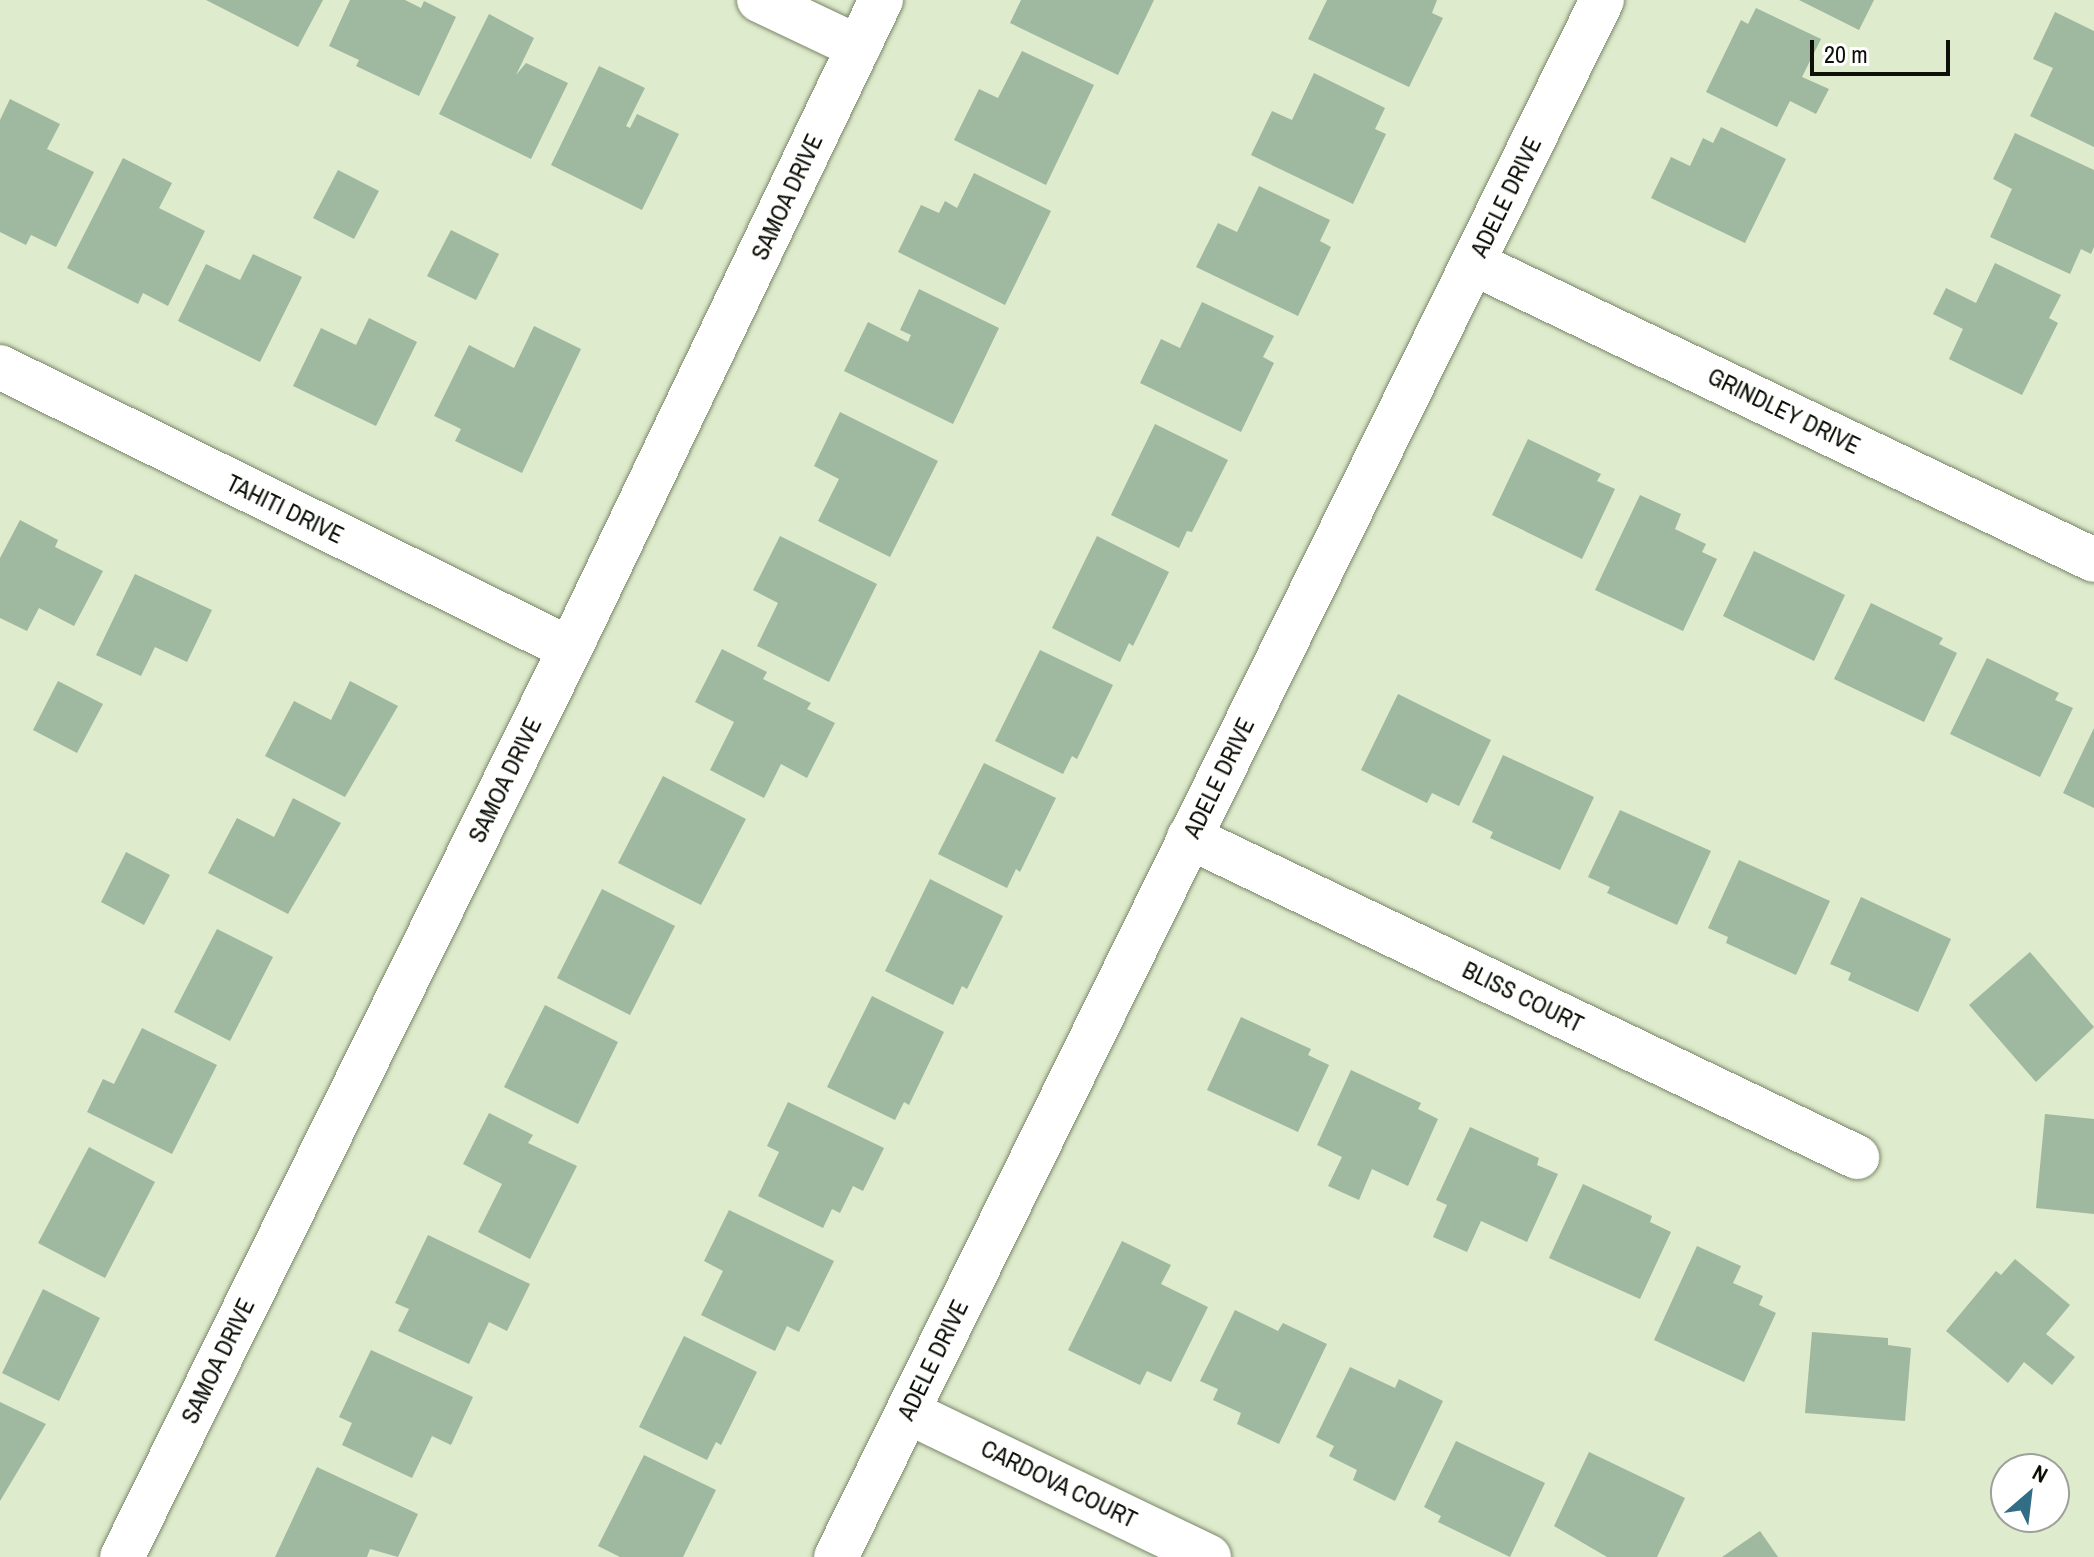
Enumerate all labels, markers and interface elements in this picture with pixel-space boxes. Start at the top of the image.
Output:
scale bar [1814,24,1954,74]
text: 20 m [1824,38,1868,70]
street label: SAMOA DRIVE [745,129,829,265]
street label: ADELE DRIVE [1465,132,1547,262]
street label: GRINDLEY DRIVE [1703,362,1865,460]
street label: TAHITI DRIVE [222,468,348,550]
street label: SAMOA DRIVE [462,712,548,848]
street label: ADELE DRIVE [1178,713,1260,843]
street label: BLISS COURT [1458,955,1588,1039]
street label: SAMOA DRIVE [175,1293,261,1429]
street label: ADELE DRIVE [892,1295,974,1425]
street label: CARDOVA COURT [976,1434,1142,1534]
north arrow [1990,1453,2070,1533]
text: N [2028,1457,2053,1490]

